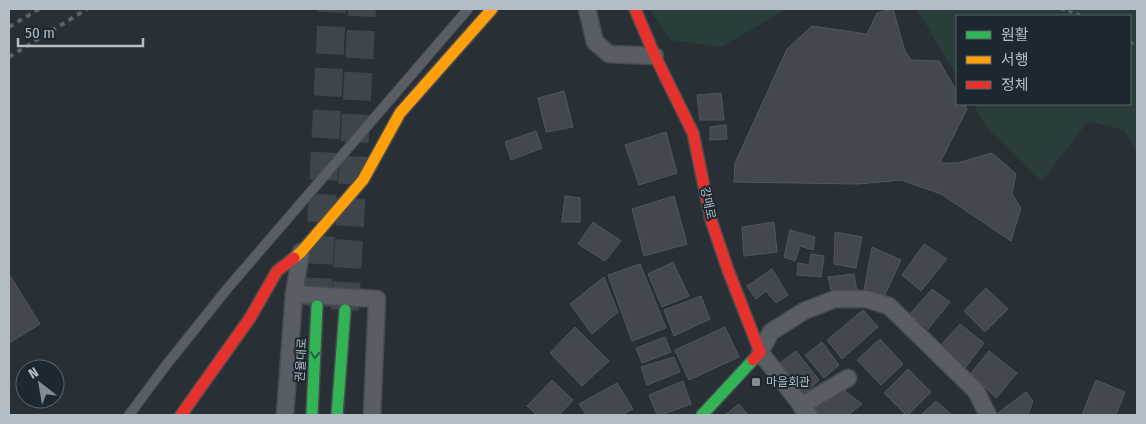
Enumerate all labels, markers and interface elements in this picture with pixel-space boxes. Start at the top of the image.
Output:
scale bar [18,15,142,47]
legend [956,15,1131,105]
text: 50 m [25,24,55,42]
text: 원활 [1001,26,1029,44]
text: 서행 [1001,51,1029,69]
text: 정체 [1001,76,1029,94]
street label: 강매로 [698,185,718,221]
street label: 권율대로 [293,338,309,382]
one-way arrow [309,351,320,359]
north arrow [15,359,65,409]
text: N [26,364,42,383]
place label: 마을회관 [766,375,810,389]
marker: 마을회관 [750,376,762,388]

